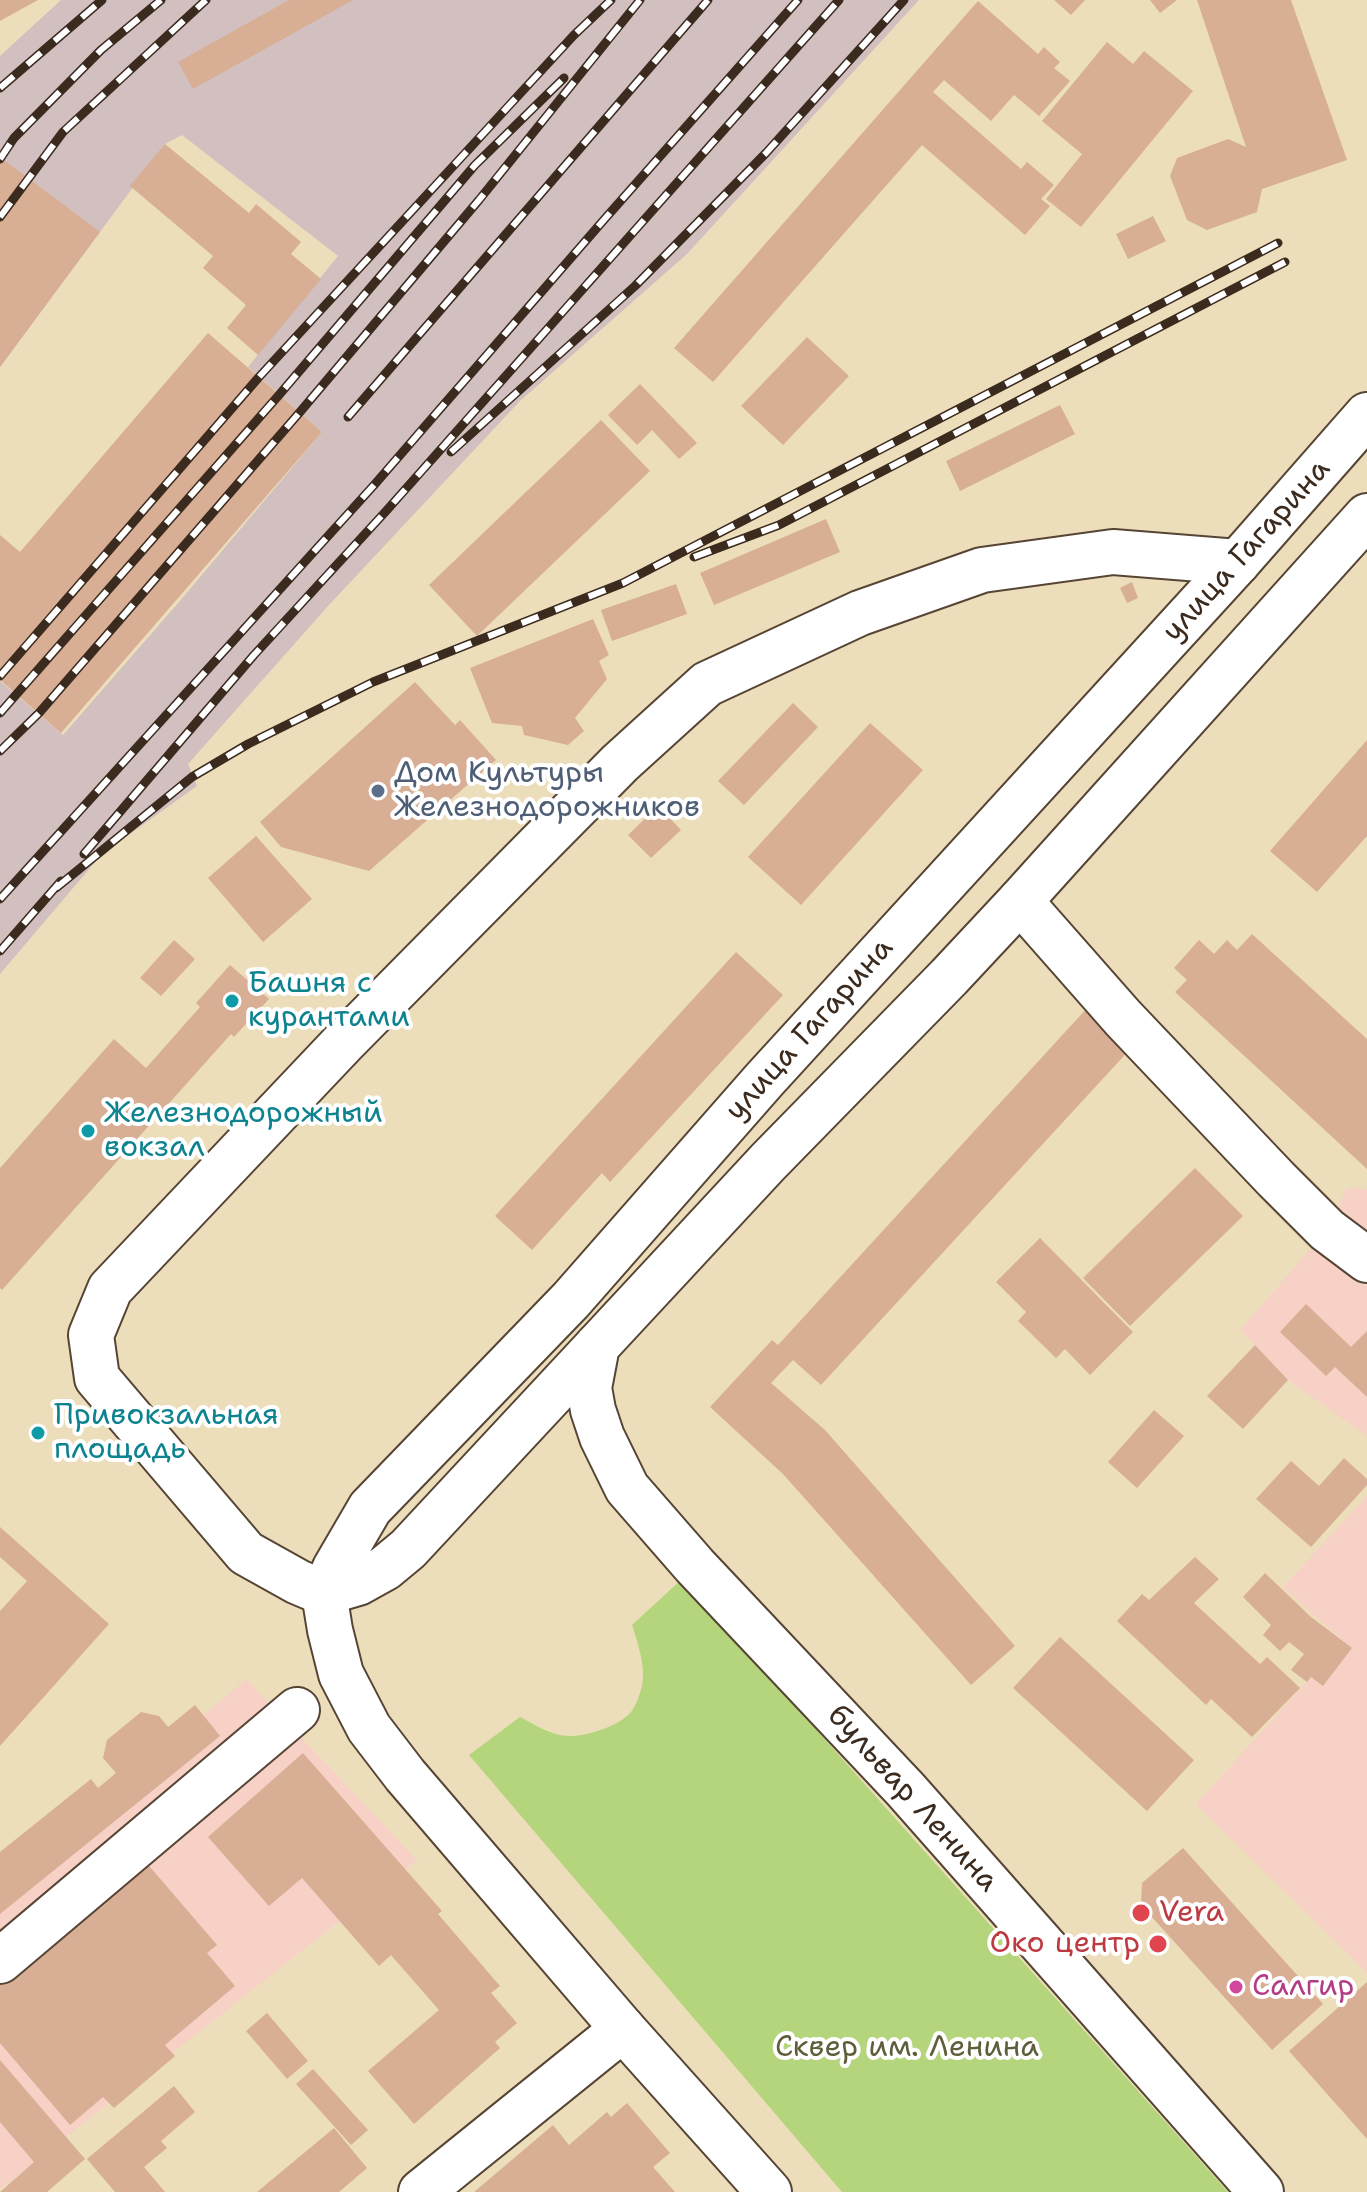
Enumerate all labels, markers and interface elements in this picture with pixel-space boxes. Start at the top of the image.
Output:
street label: улица Гагарина [1156,452,1338,650]
place label: Дом Культуры Железнодорожников [394,756,700,826]
marker: Дом Культуры Железнодорожников [369,782,387,800]
street label: улица Гагарина [719,931,901,1129]
place label: Башня с курантами [248,966,410,1036]
marker: Башня с курантами [223,992,241,1010]
place label: Железнодорожный вокзал [104,1096,382,1166]
marker: Железнодорожный вокзал [79,1122,97,1140]
place label: Привокзальная площадь [54,1398,279,1468]
marker: Привокзальная площадь [29,1424,47,1442]
street label: бульвар Ленина [819,1698,1005,1900]
place label: Vera [1159,1895,1224,1931]
marker: Vera [1130,1902,1152,1924]
place label: Око центр [989,1926,1140,1962]
marker: Око центр [1147,1933,1169,1955]
place label: Салгир [1252,1969,1354,2005]
marker: Салгир [1227,1978,1245,1996]
park label: Сквер им. Ленина [775,2030,1039,2066]

